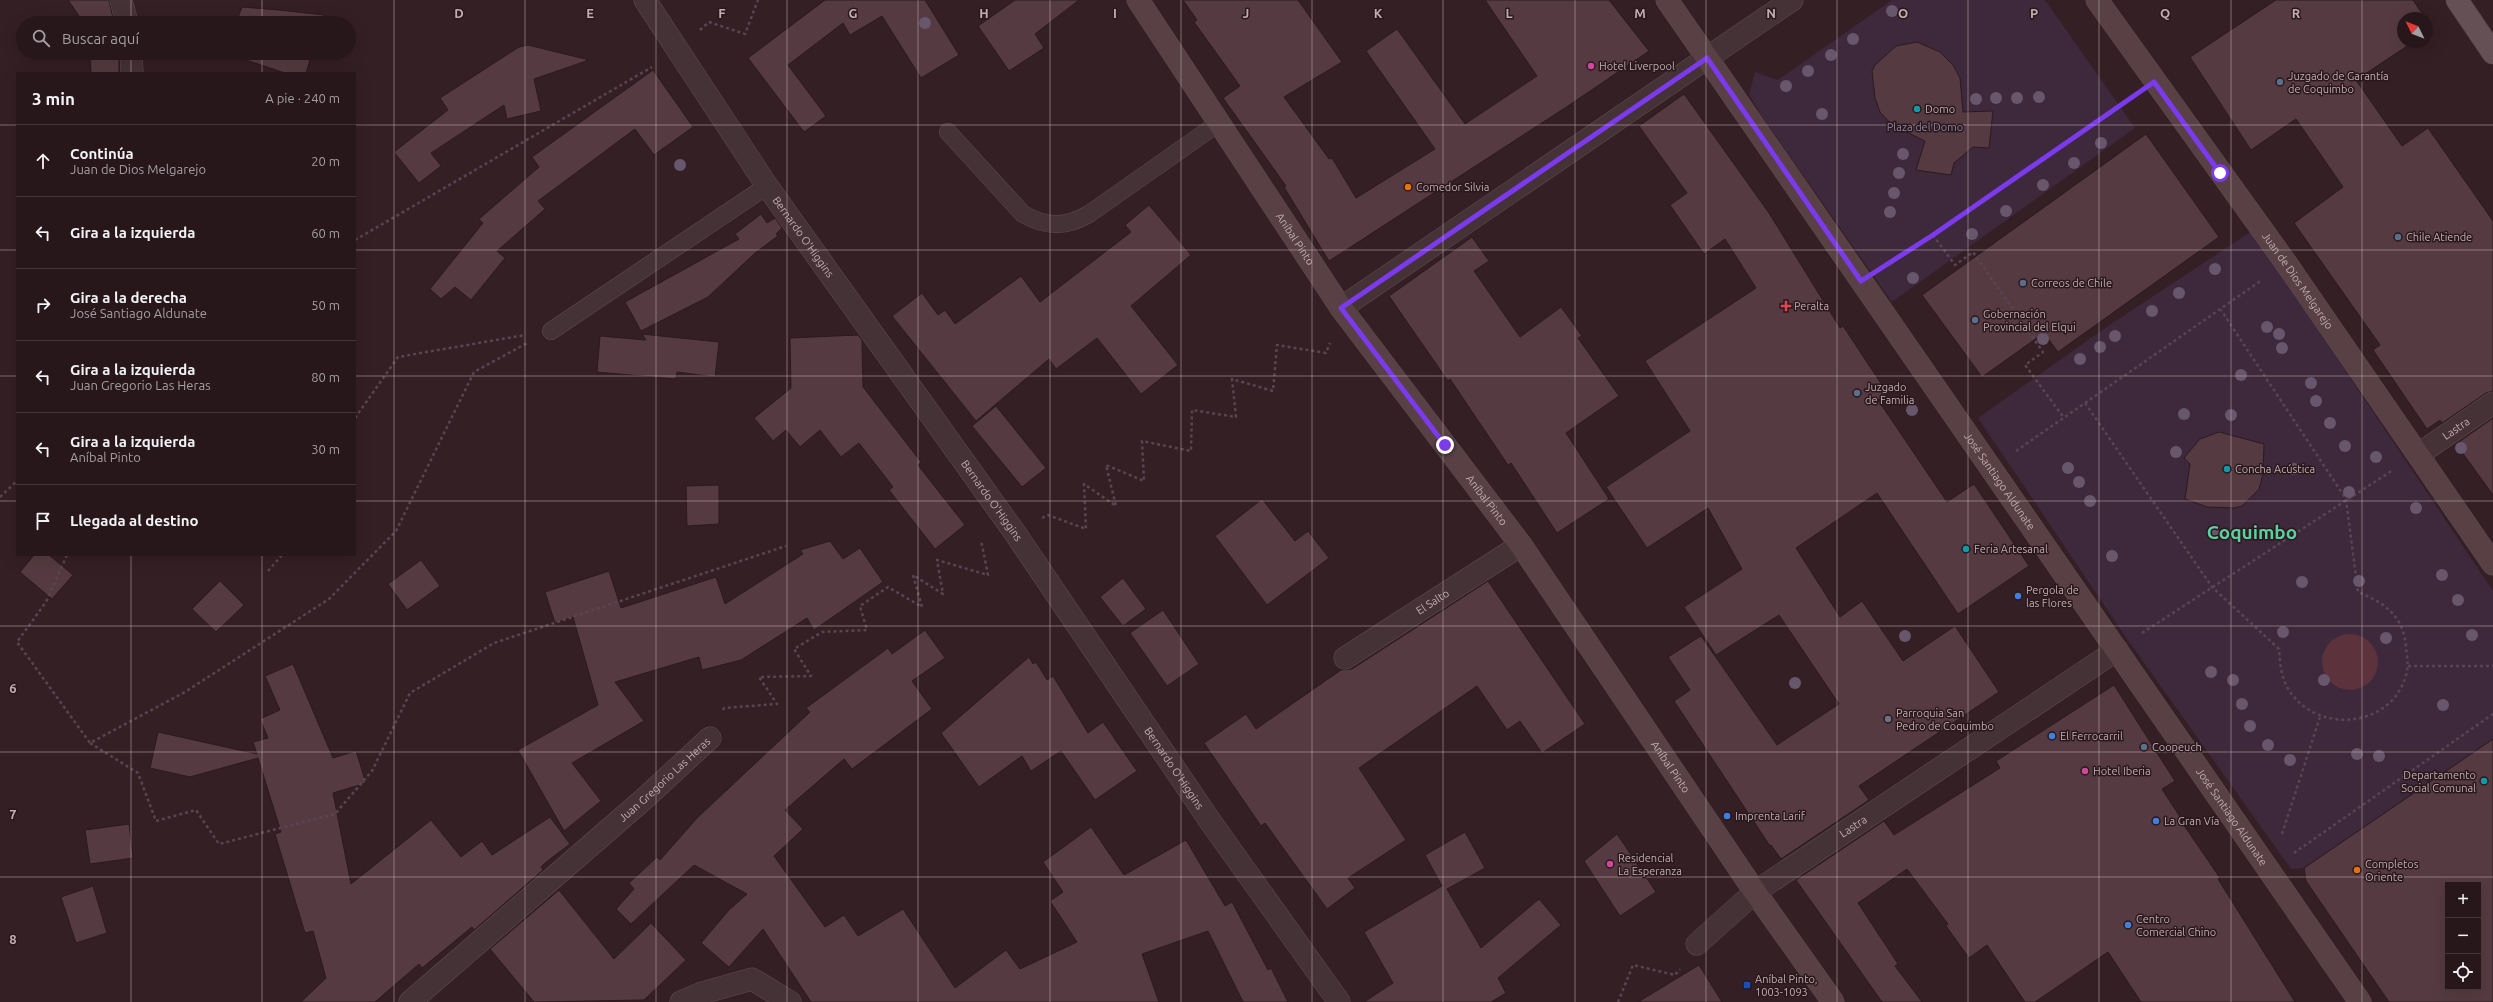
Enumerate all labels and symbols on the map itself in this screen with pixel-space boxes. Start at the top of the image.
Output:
text: D [454,6,464,20]
text: E [586,6,594,20]
text: F [718,6,726,20]
text: G [849,6,858,20]
text: H [979,6,989,20]
text: I [1113,6,1117,20]
text: J [1243,6,1249,20]
text: K [1374,6,1383,20]
text: L [1505,6,1513,20]
text: M [1634,6,1646,20]
text: N [1766,6,1776,20]
text: O [1898,6,1908,20]
text: P [2030,6,2038,20]
text: Q [2160,6,2170,20]
text: R [2292,6,2301,20]
north arrow [2397,12,2433,48]
place label: Hotel Liverpool [1599,60,1675,72]
marker: Hotel Liverpool [1586,61,1596,71]
place label: Juzgado de Garantía de Coquimbo [2288,70,2389,95]
marker: Juzgado de Garantía de Coquimbo [2275,77,2285,87]
place label: Domo [1925,103,1955,115]
marker: Domo [1912,104,1922,114]
park label: Plaza del Domo [1887,121,1963,133]
route start [2211,164,2229,182]
place label: Comedor Silvia [1416,181,1489,193]
marker: Comedor Silvia [1403,182,1413,192]
street label: Bernardo O'Higgins [770,194,836,280]
street label: Aníbal Pinto [1274,210,1317,267]
street label: Juan de Dios Melgarejo [2260,230,2336,331]
place label: Chile Atiende [2406,231,2472,243]
marker: Chile Atiende [2393,232,2403,242]
place label: Correos de Chile [2031,277,2112,289]
marker: Correos de Chile [2018,278,2028,288]
place label: Peralta [1794,300,1829,312]
marker: Peralta [1781,301,1791,311]
place label: Gobernación Provincial del Elqui [1983,308,2076,333]
marker: Gobernación Provincial del Elqui [1970,315,1980,325]
place label: Juzgado de Familia [1865,381,1914,406]
marker: Juzgado de Familia [1852,388,1862,398]
street label: Lastra [2440,415,2472,442]
street label: José Santiago Aldunate [1962,430,2038,532]
route end [1436,436,1454,454]
street label: Bernardo O'Higgins [959,458,1025,543]
place label: Concha Acústica [2235,463,2315,475]
marker: Concha Acústica [2222,464,2232,474]
street label: Aníbal Pinto [1464,473,1510,528]
district label: Coquimbo [2207,521,2297,543]
place label: Feria Artesanal [1974,543,2048,555]
marker: Feria Artesanal [1961,544,1971,554]
place label: Pergola de las Flores [2026,584,2079,609]
street label: El Salto [1414,587,1451,617]
marker: Pergola de las Flores [2013,591,2023,601]
text: 6 [9,681,17,695]
place label: Parroquia San Pedro de Coquimbo [1896,707,1994,732]
marker: Parroquia San Pedro de Coquimbo [1883,714,1893,724]
street label: Bernardo O'Higgins [1142,725,1206,812]
place label: El Ferrocarril [2060,730,2123,742]
marker: El Ferrocarril [2047,731,2057,741]
street label: Juan Gregorio Las Heras [616,735,713,824]
street label: Aníbal Pinto [1649,739,1692,795]
place label: Coopeuch [2152,741,2202,753]
marker: Coopeuch [2139,742,2149,752]
place label: Hotel Iberia [2093,765,2151,777]
marker: Hotel Iberia [2080,766,2090,776]
street label: José Santiago Aldunate [2194,766,2270,868]
place label: Departamento Social Comunal [2401,769,2476,794]
marker: Departamento Social Comunal [2479,776,2489,786]
text: 7 [9,807,17,821]
place label: Imprenta Larif [1735,810,1806,822]
marker: Imprenta Larif [1722,811,1732,821]
street label: Lastra [1837,813,1869,840]
place label: La Gran Vía [2164,815,2219,827]
marker: La Gran Vía [2151,816,2161,826]
place label: Residencial La Esperanza [1618,852,1682,877]
place label: Completos Oriente [2365,858,2419,883]
marker: Residencial La Esperanza [1605,859,1615,869]
marker: Completos Oriente [2352,865,2362,875]
place label: Centro Comercial Chino [2136,913,2216,938]
marker: Centro Comercial Chino [2123,920,2133,930]
text: 8 [9,932,17,946]
place label: Aníbal Pinto, 1003-1093 [1755,973,1818,998]
marker: Aníbal Pinto, 1003-1093 [1742,980,1752,990]

